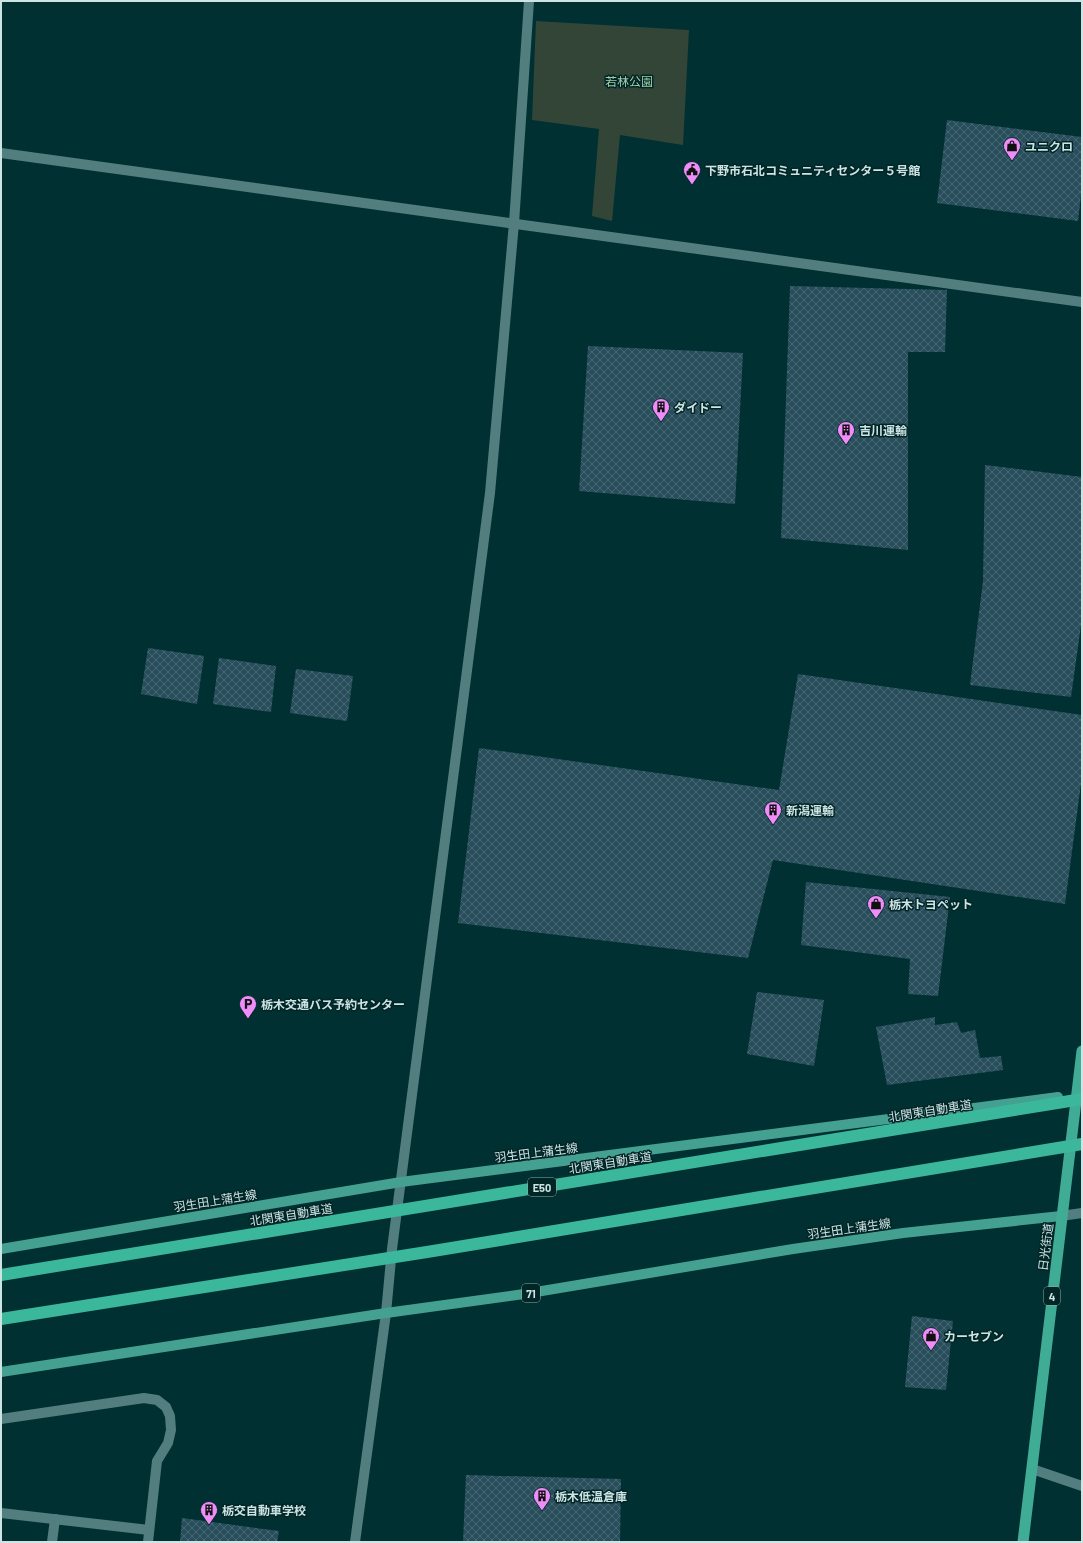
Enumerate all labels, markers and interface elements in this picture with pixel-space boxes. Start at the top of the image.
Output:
park label: 若林公園 [605,74,653,88]
shop icon: ユニクロ [1002,136,1022,161]
place label: ユニクロ [1025,139,1073,153]
public building icon: 下野市石北コミュニティセンター５号館 [682,160,702,185]
place label: 下野市石北コミュニティセンター５号館 [705,163,920,177]
building icon: ダイドー [651,397,671,422]
place label: ダイドー [674,400,722,414]
building icon: 吉川運輸 [836,420,856,445]
place label: 吉川運輸 [859,423,907,437]
building icon: 新潟運輸 [763,800,783,825]
place label: 新潟運輸 [786,803,834,817]
shop icon: 栃木トヨペット [866,894,886,919]
place label: 栃木トヨペット [889,897,973,911]
parking icon: 栃木交通バス予約センター [238,994,258,1019]
place label: 栃木交通バス予約センター [261,997,405,1011]
street label: 北関東自動車道 [887,1097,973,1123]
street label: 羽生田上蒲生線 [493,1140,579,1164]
street label: 北関東自動車道 [567,1149,653,1175]
road number: E50 [528,1178,556,1196]
street label: 羽生田上蒲生線 [172,1187,258,1213]
street label: 北関東自動車道 [248,1201,334,1227]
street label: 羽生田上蒲生線 [806,1215,892,1241]
street label: 日光街道 [1035,1222,1055,1272]
road number: 71 [522,1284,540,1302]
road number: 4 [1044,1287,1060,1305]
shop icon: カーセブン [921,1326,941,1351]
place label: カーセブン [944,1329,1004,1343]
building icon: 栃木低温倉庫 [532,1486,552,1511]
place label: 栃木低温倉庫 [555,1489,627,1503]
building icon: 栃交自動車学校 [199,1500,219,1525]
place label: 栃交自動車学校 [222,1503,306,1517]

